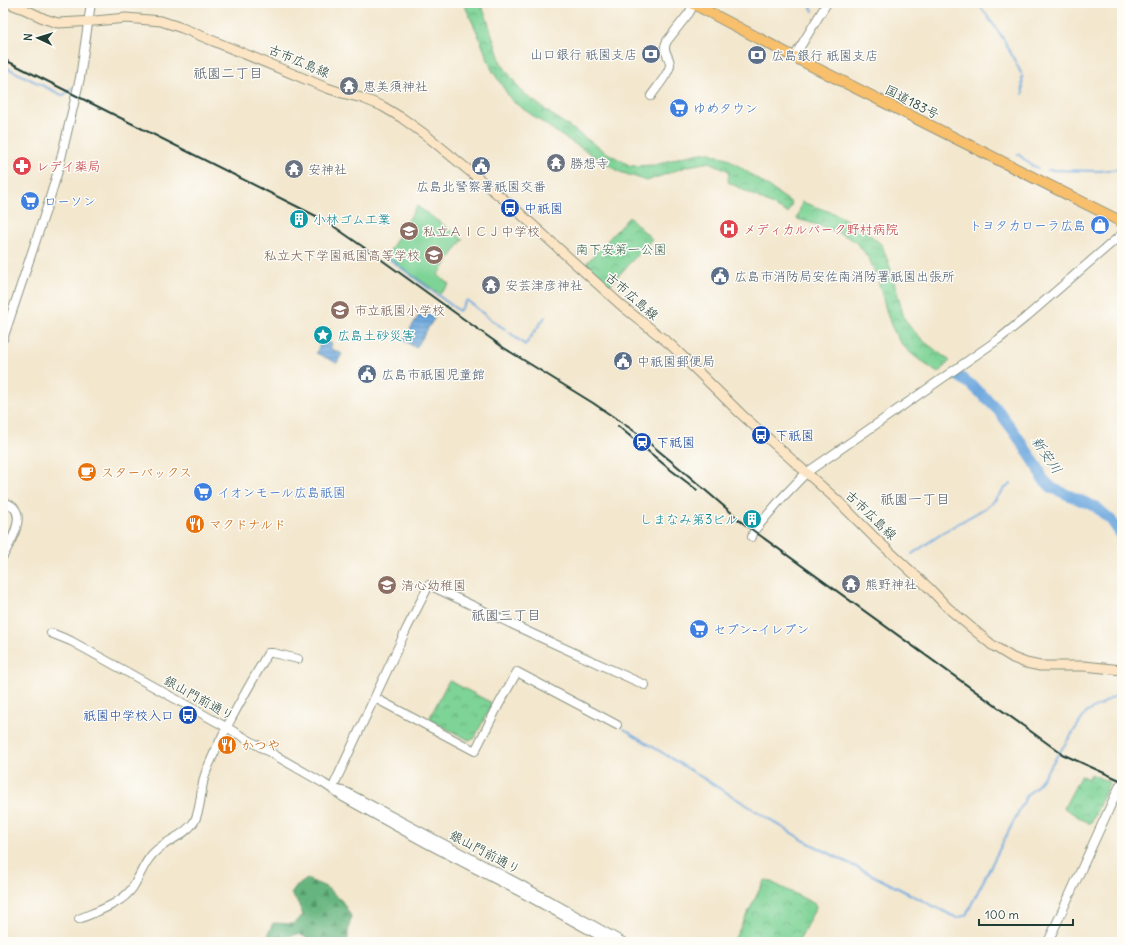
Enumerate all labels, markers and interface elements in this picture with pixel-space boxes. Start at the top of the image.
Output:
north arrow [18,18,58,58]
text: N [21,33,35,42]
street label: 古市広島線 [266,40,333,82]
bank icon: 山口銀行 祇園支店 [640,43,662,65]
bank icon: 広島銀行 祇園支店 [746,44,768,66]
place label: 山口銀行 祇園支店 [530,46,637,63]
place label: 広島銀行 祇園支店 [771,47,878,64]
district label: 祇園二丁目 [193,64,263,82]
temple icon: 恵美須神社 [338,75,360,97]
place label: 恵美須神社 [363,78,428,95]
street label: 国道183号 [882,81,942,123]
supermarket icon: ゆめタウン [668,97,690,119]
place label: ゆめタウン [693,100,758,117]
temple icon: 勝想寺 [545,152,567,174]
pharmacy icon: レデイ薬局 [11,155,33,177]
public building icon: 広島北警察署祇園交番 [470,155,492,177]
place label: 勝想寺 [570,155,609,172]
place label: レデイ薬局 [36,158,100,175]
temple icon: 安神社 [283,158,305,180]
place label: 安神社 [308,161,347,178]
place label: 広島北警察署祇園交番 [416,178,546,195]
supermarket icon: ローソン [19,190,41,212]
place label: ローソン [44,193,96,210]
bus stop icon: 中祇園 [499,197,521,219]
place label: 中祇園 [524,200,563,217]
building icon: 小林ゴム工業 [288,208,310,230]
place label: 小林ゴム工業 [313,211,391,228]
shop icon: トヨタカローラ広島 [1089,214,1111,236]
place label: トヨタカローラ広島 [969,217,1086,234]
hospital icon: メディカルパーク野村病院 [718,218,740,240]
school or university icon: 私立ＡＩＣＪ中学校 [398,220,420,242]
place label: メディカルパーク野村病院 [743,221,898,238]
place label: 私立ＡＩＣＪ中学校 [423,223,540,240]
park label: 南下安第一公園 [575,241,667,258]
school or university icon: 私立大下学園祗園高等学校 [423,244,445,266]
place label: 私立大下学園祗園高等学校 [264,247,420,264]
public building icon: 広島市消防局安佐南消防署祇園出張所 [709,265,731,287]
street label: 古市広島線 [602,268,663,324]
place label: 広島市消防局安佐南消防署祇園出張所 [734,268,955,285]
temple icon: 安芸津彦神社 [480,274,502,296]
place label: 安芸津彦神社 [505,277,583,294]
school or university icon: 市立祇園小学校 [329,299,351,321]
place label: 市立祇園小学校 [354,302,445,319]
place icon: 広島土砂災害 [312,324,334,346]
place label: 広島土砂災害 [337,327,415,344]
public building icon: 中祇園郵便局 [612,350,634,372]
place label: 中祇園郵便局 [637,353,715,370]
public building icon: 広島市祇園児童館 [356,363,378,385]
place label: 広島市祇園児童館 [381,366,485,383]
bus stop icon: 下祇園 [750,424,772,446]
place label: 下祇園 [775,427,814,444]
station icon: 下祗園 [631,431,653,453]
water label: 新安川 [1028,433,1066,477]
place label: 下祗園 [656,434,695,451]
cafe icon: スターバックス [76,461,98,483]
place label: スターバックス [101,464,192,481]
supermarket icon: イオンモール広島祇園 [192,481,214,503]
place label: イオンモール広島祇園 [217,484,346,501]
street label: 古市広島線 [842,486,901,544]
district label: 祇園一丁目 [880,490,950,508]
building icon: しまなみ第3ビル [741,508,763,530]
place label: しまなみ第3ビル [640,511,738,528]
restaurant icon: マクドナルド [184,513,206,535]
place label: マクドナルド [209,516,286,533]
temple icon: 熊野神社 [840,573,862,595]
school or university icon: 清心幼稚園 [376,574,398,596]
place label: 熊野神社 [865,576,917,593]
place label: 清心幼稚園 [401,577,466,594]
district label: 祇園三丁目 [471,606,541,624]
supermarket icon: セブン-イレブン [688,618,710,640]
place label: セブン-イレブン [713,621,810,638]
street label: 銀山門前通り [161,672,237,724]
bus stop icon: 祇園中学校入口 [177,704,199,726]
place label: 祇園中学校入口 [83,707,174,724]
restaurant icon: かつや [216,734,238,756]
place label: かつや [241,737,280,754]
street label: 銀山門前通り [447,826,523,878]
scale bar [979,901,1073,927]
text: 100 m [985,907,1019,922]

